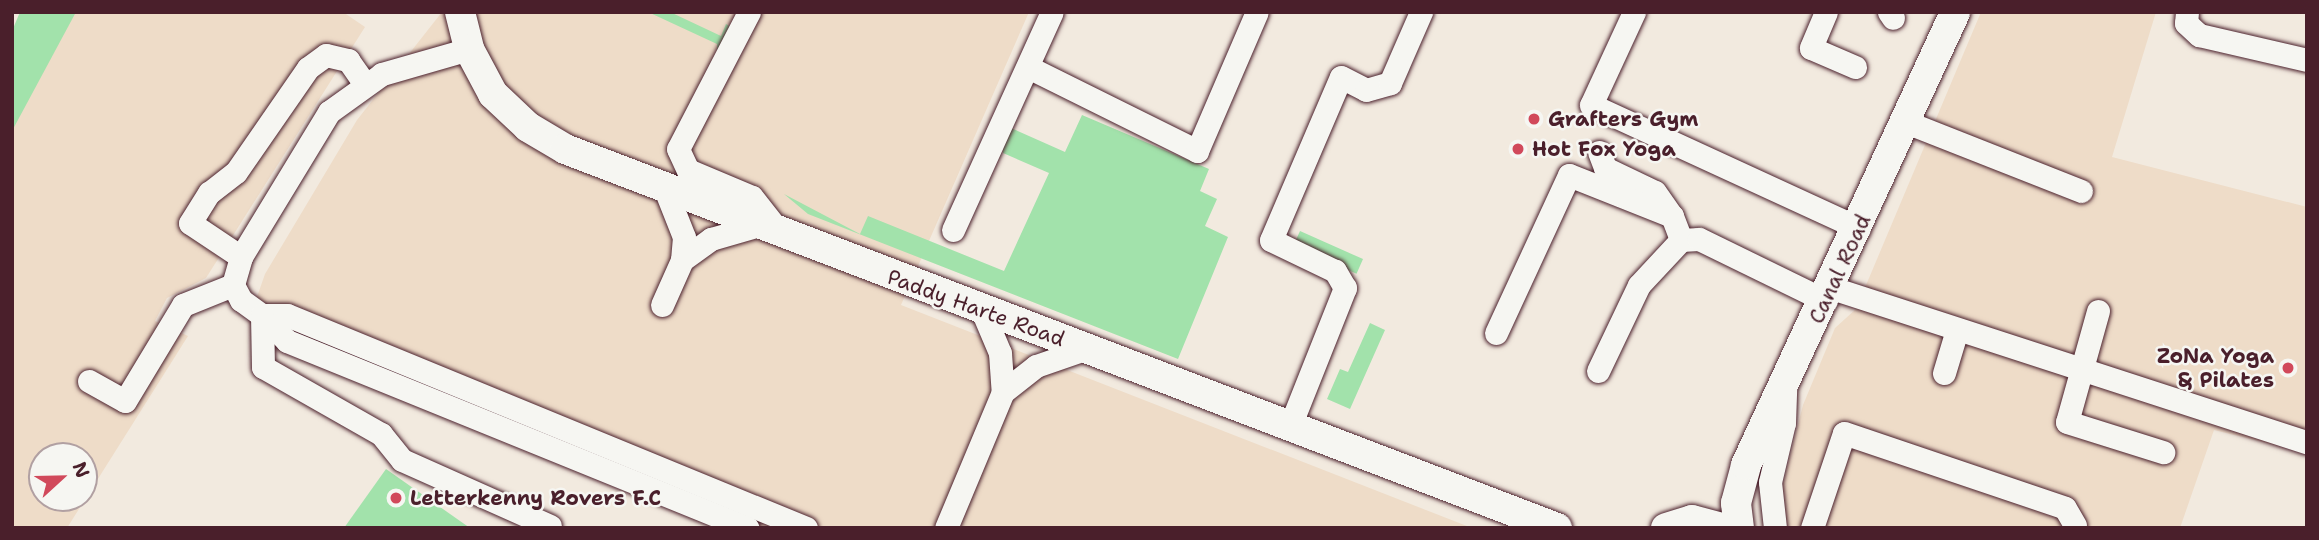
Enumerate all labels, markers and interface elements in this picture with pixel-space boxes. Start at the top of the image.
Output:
place label: Grafters Gym [1548,106,1698,132]
marker: Grafters Gym [1526,111,1542,127]
place label: Hot Fox Yoga [1532,136,1676,162]
marker: Hot Fox Yoga [1510,141,1526,157]
street label: Canal Road [1804,210,1876,328]
street label: Paddy Harte Road [884,264,1068,352]
place label: ZoNa Yoga & Pilates [2157,343,2274,393]
marker: ZoNa Yoga & Pilates [2280,360,2296,376]
north arrow [28,442,98,512]
text: N [67,458,95,481]
place label: Letterkenny Rovers F.C [410,485,661,511]
marker: Letterkenny Rovers F.C [388,490,404,506]

